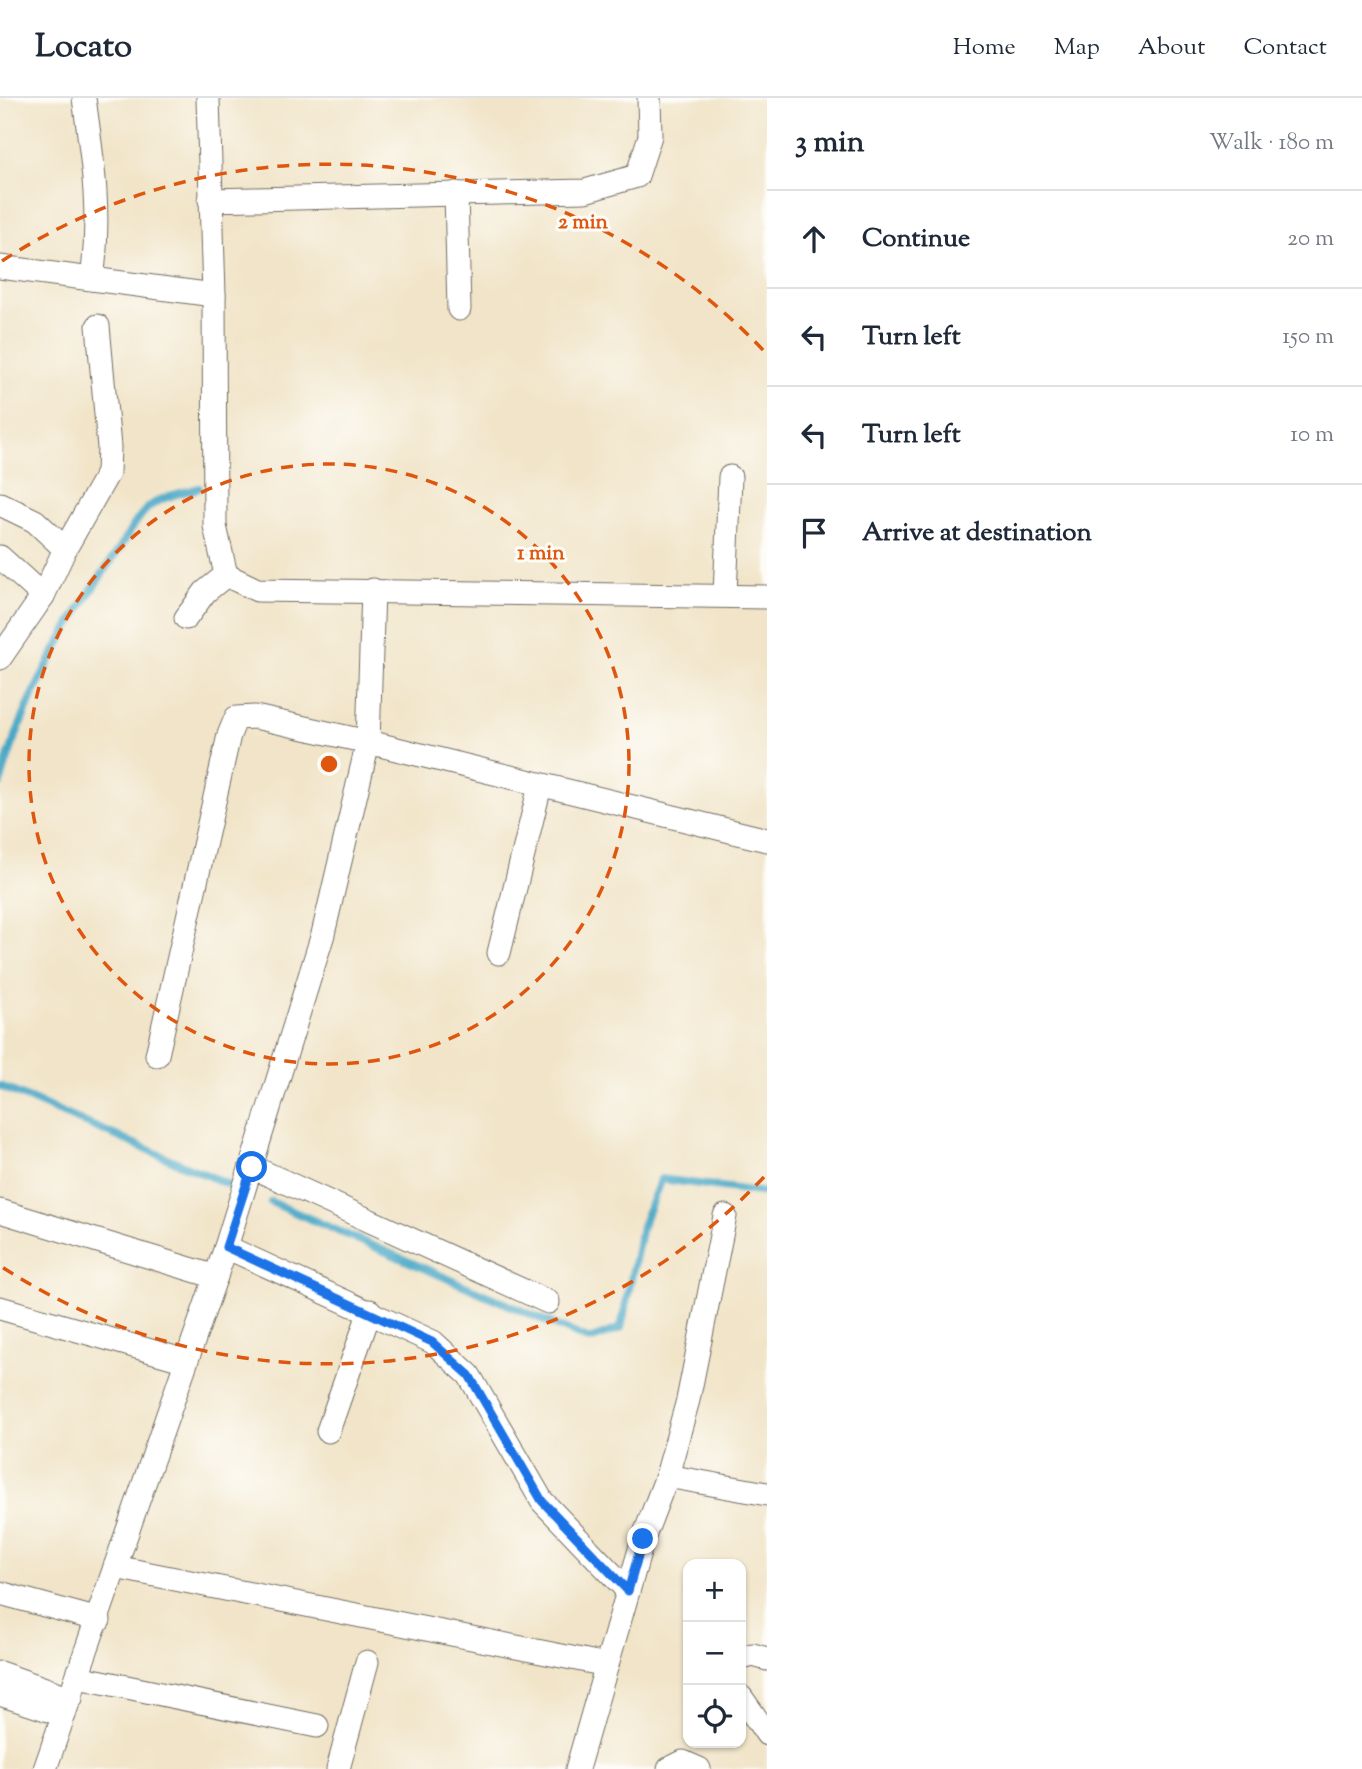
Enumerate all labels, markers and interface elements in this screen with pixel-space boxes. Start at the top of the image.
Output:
text: Locato [35,24,132,72]
text: Home [953,31,1016,65]
text: Map [1054,31,1100,65]
text: About [1138,31,1205,65]
text: Contact [1243,31,1327,65]
text: 3 min [795,122,865,165]
text: Walk · 180 m [1209,127,1334,160]
text: 2 min [558,208,609,238]
icon: ahead [795,220,833,258]
text: Continue [862,221,970,258]
text: 20 m [1287,223,1334,256]
icon: left [795,318,833,356]
text: Turn left [862,319,961,356]
text: 150 m [1282,321,1334,354]
icon: left [795,416,833,454]
text: Turn left [862,417,961,454]
text: 10 m [1290,419,1334,452]
icon: arrive [795,514,833,552]
text: Arrive at destination [862,515,1092,552]
text: 1 min [517,539,565,569]
centre of rings [317,752,341,776]
route start [236,1151,267,1182]
route end [627,1523,658,1554]
map controls [683,1559,746,1748]
button: + [683,1559,746,1622]
button: − [683,1622,746,1685]
button: locate [683,1685,746,1748]

